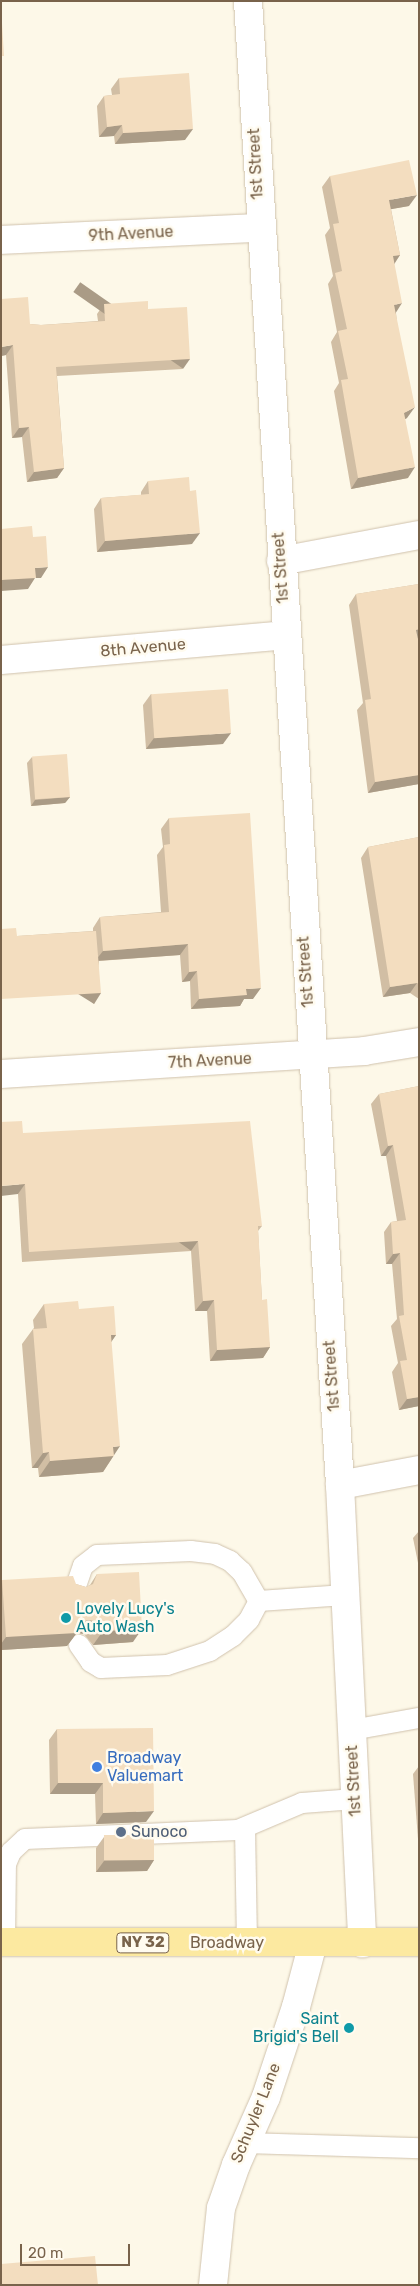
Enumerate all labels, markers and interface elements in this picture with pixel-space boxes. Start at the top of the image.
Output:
street label: 1st Street [245,128,267,200]
street label: 9th Avenue [88,222,174,246]
street label: 1st Street [269,532,293,604]
street label: 8th Avenue [99,635,187,661]
street label: 1st Street [294,936,318,1008]
street label: 7th Avenue [167,1049,253,1073]
street label: 1st Street [320,1340,344,1412]
place label: Lovely Lucy's Auto Wash [76,1599,175,1637]
marker: Lovely Lucy's Auto Wash [60,1612,72,1624]
street label: 1st Street [343,1745,365,1817]
place label: Broadway Valuemart [107,1748,183,1786]
marker: Broadway Valuemart [91,1761,103,1773]
place label: Sunoco [131,1822,187,1842]
marker: Sunoco [115,1826,127,1838]
road number: NY 32 [116,1930,170,1956]
street label: Broadway [190,1933,264,1953]
place label: Saint Brigid's Bell [253,2009,339,2047]
marker: Saint Brigid's Bell [343,2022,355,2034]
street label: Schuyler Lane [227,2060,285,2166]
scale bar [22,2234,132,2266]
text: 20 m [28,2244,63,2262]

